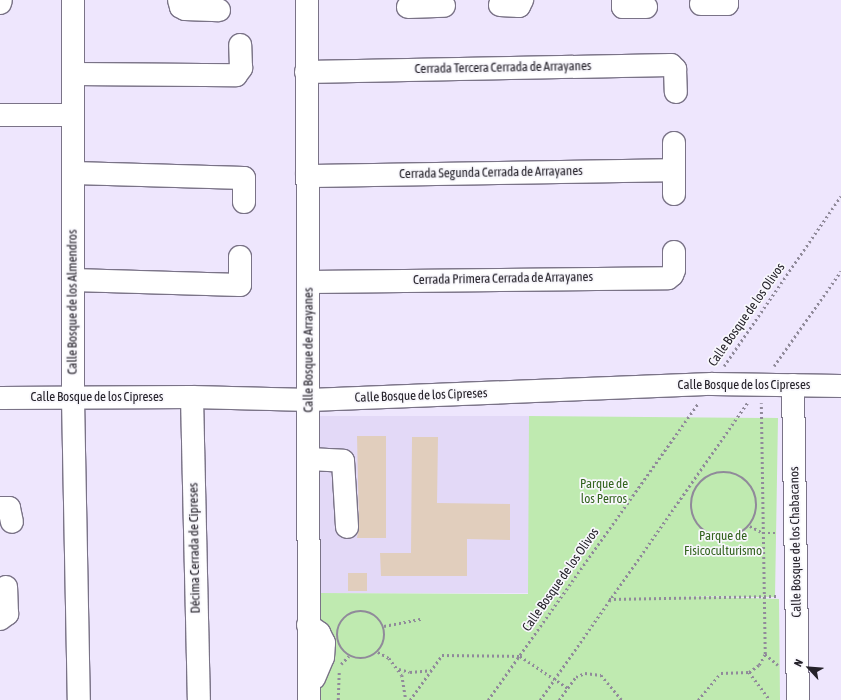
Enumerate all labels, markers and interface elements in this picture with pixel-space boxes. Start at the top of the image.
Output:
street label: Cerrada Tercera Cerrada de Arrayanes [414,59,592,77]
street label: Cerrada Segunda Cerrada de Arrayanes [399,164,583,182]
street label: Calle Bosque de los Almendros [65,229,81,375]
street label: Calle Bosque de los Olivos [705,260,789,370]
street label: Cerrada Primera Cerrada de Arrayanes [413,270,593,288]
street label: Calle Bosque de Arrayanes [301,287,317,413]
street label: Calle Bosque de los Cipreses [678,377,810,393]
street label: Calle Bosque de los Cipreses [354,386,488,406]
street label: Calle Bosque de los Cipreses [31,389,163,405]
street label: Calle Bosque de los Chabacanos [787,466,805,618]
park label: Parque de los Perros [580,477,628,508]
street label: Décima Cerrada de Cipreses [186,482,204,614]
street label: Calle Bosque de los Olivos [519,525,603,635]
park label: Parque de Fisicoculturismo [684,529,762,560]
north arrow [789,648,829,688]
text: N [791,657,805,668]

